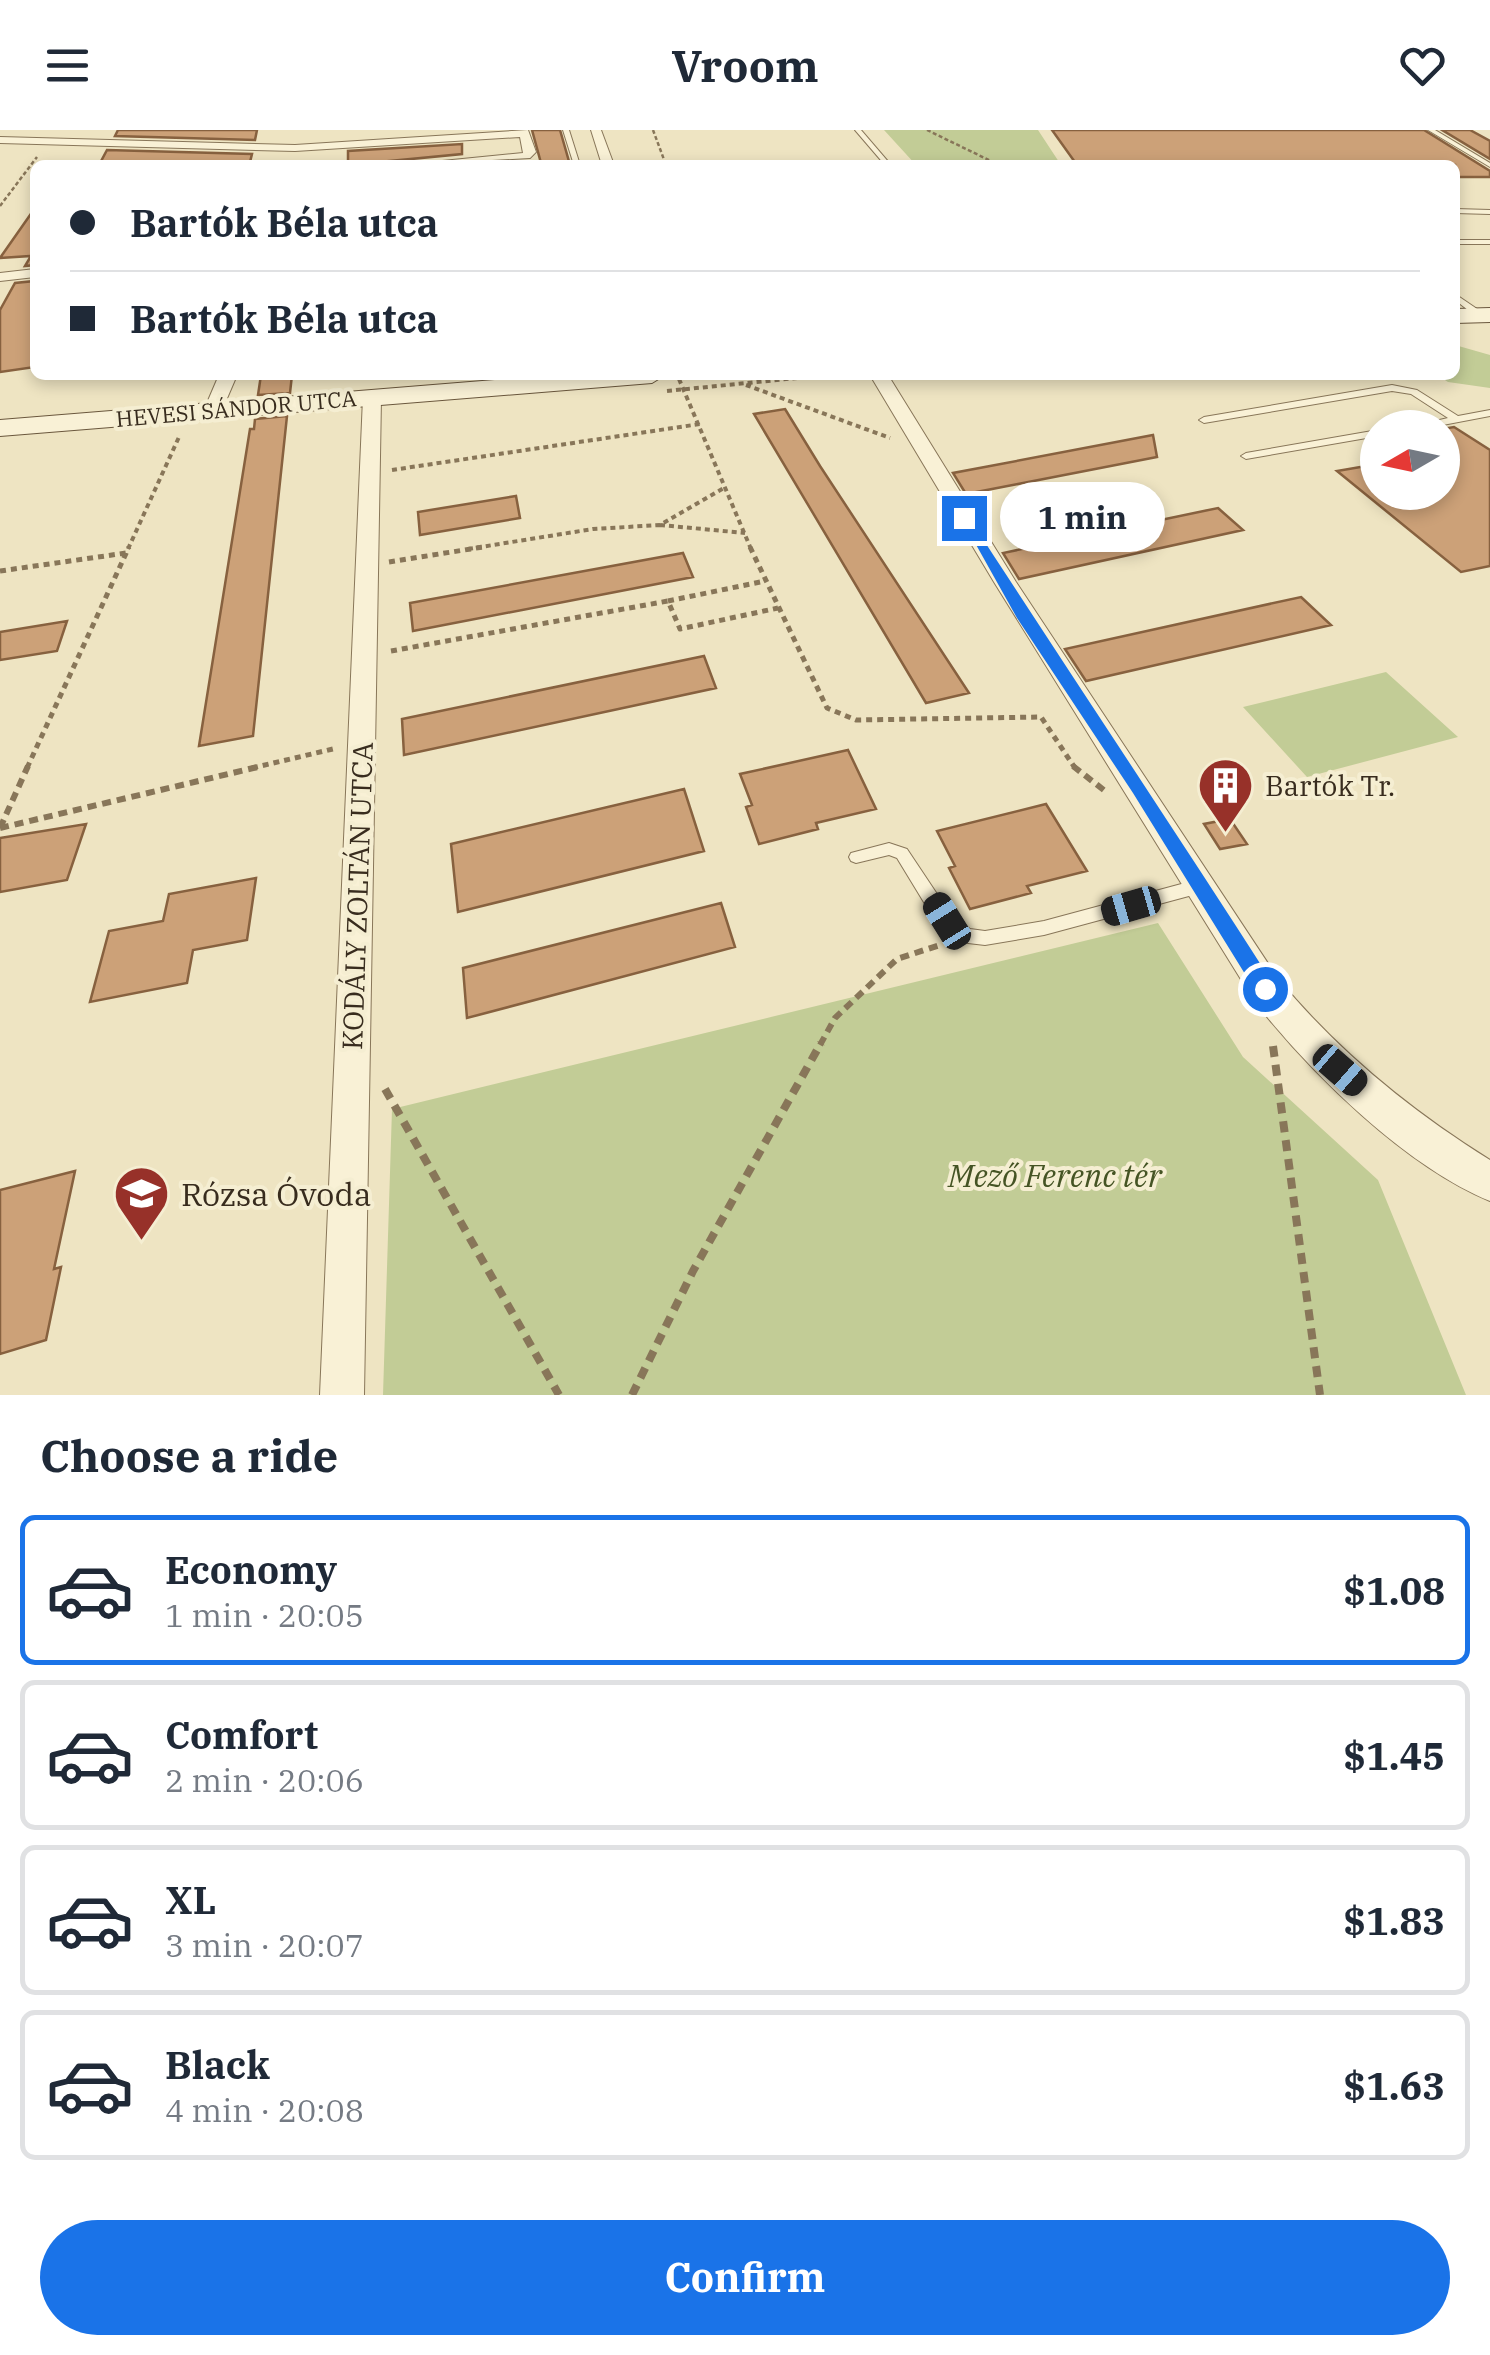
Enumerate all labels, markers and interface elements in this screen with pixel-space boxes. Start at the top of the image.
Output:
text: Vroom [671,36,819,94]
icon: menu [40,38,95,93]
icon: heart [1395,38,1450,93]
text: Bartók Béla utca [130,198,438,247]
text: Bartók Béla utca [130,294,438,343]
street label: HEVESI SÁNDOR UTCA [115,383,357,433]
north arrow [1360,410,1460,510]
map controls [1360,410,1460,510]
callout: 1 min [999,483,1164,553]
route end [942,496,987,541]
text: 1 min [1038,496,1127,538]
street label: KODÁLY ZOLTÁN UTCA [333,741,381,1051]
building icon: Bartók Tr. [1196,755,1256,834]
place label: Bartók Tr. [1265,767,1395,804]
car [1098,883,1164,929]
car [918,888,976,954]
route start [1243,967,1288,1012]
car [1308,1039,1372,1101]
park label: Mező Ferenc tér [947,1154,1163,1196]
school or university icon: Rózsa Óvoda [112,1164,172,1243]
place label: Rózsa Óvoda [181,1173,372,1215]
text: Choose a ride [40,1426,338,1484]
icon: car [45,1545,135,1635]
text: Economy [165,1545,337,1594]
text: $1.08 [1343,1566,1445,1615]
text: 1 min · 20:05 [165,1594,364,1636]
icon: car [45,1710,135,1800]
text: Comfort [165,1710,318,1759]
text: $1.45 [1343,1731,1445,1780]
text: 2 min · 20:06 [165,1759,364,1801]
icon: car [45,1875,135,1965]
text: XL [165,1875,216,1924]
text: $1.83 [1343,1896,1445,1945]
text: 3 min · 20:07 [165,1924,364,1966]
icon: car [45,2040,135,2130]
text: Black [165,2040,270,2089]
text: $1.63 [1343,2061,1445,2110]
text: 4 min · 20:08 [165,2089,364,2131]
button: Confirm [40,2220,1450,2335]

